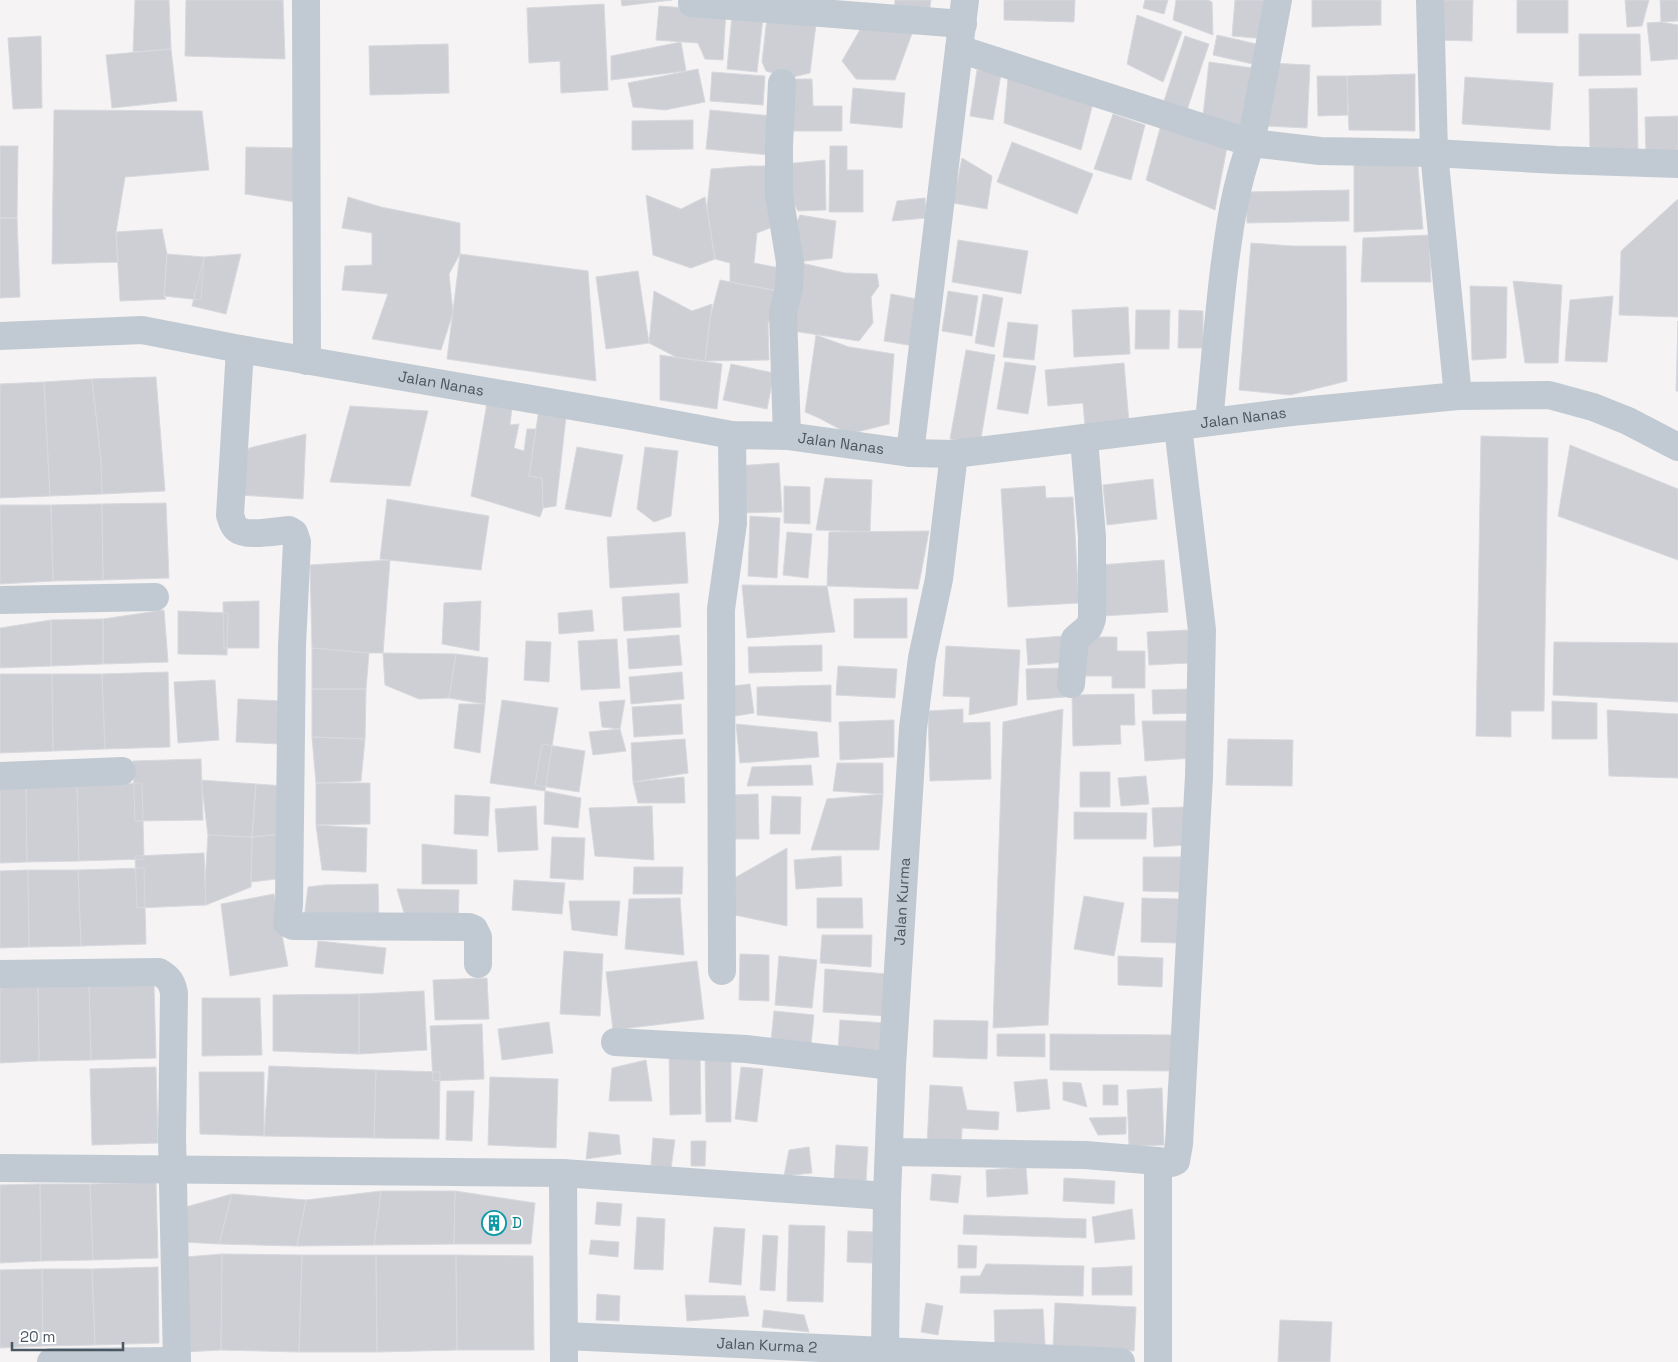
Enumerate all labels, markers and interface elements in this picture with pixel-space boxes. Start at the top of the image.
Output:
street label: Jalan Nanas [397,366,486,400]
street label: Jalan Nanas [1199,403,1287,432]
street label: Jalan Nanas [797,428,886,458]
street label: Jalan Kurma [890,857,914,946]
building icon: D [481,1210,507,1236]
place label: D [512,1213,522,1232]
scale bar [12,1320,124,1352]
text: 20 m [20,1327,55,1346]
street label: Jalan Kurma 2 [716,1333,818,1357]

